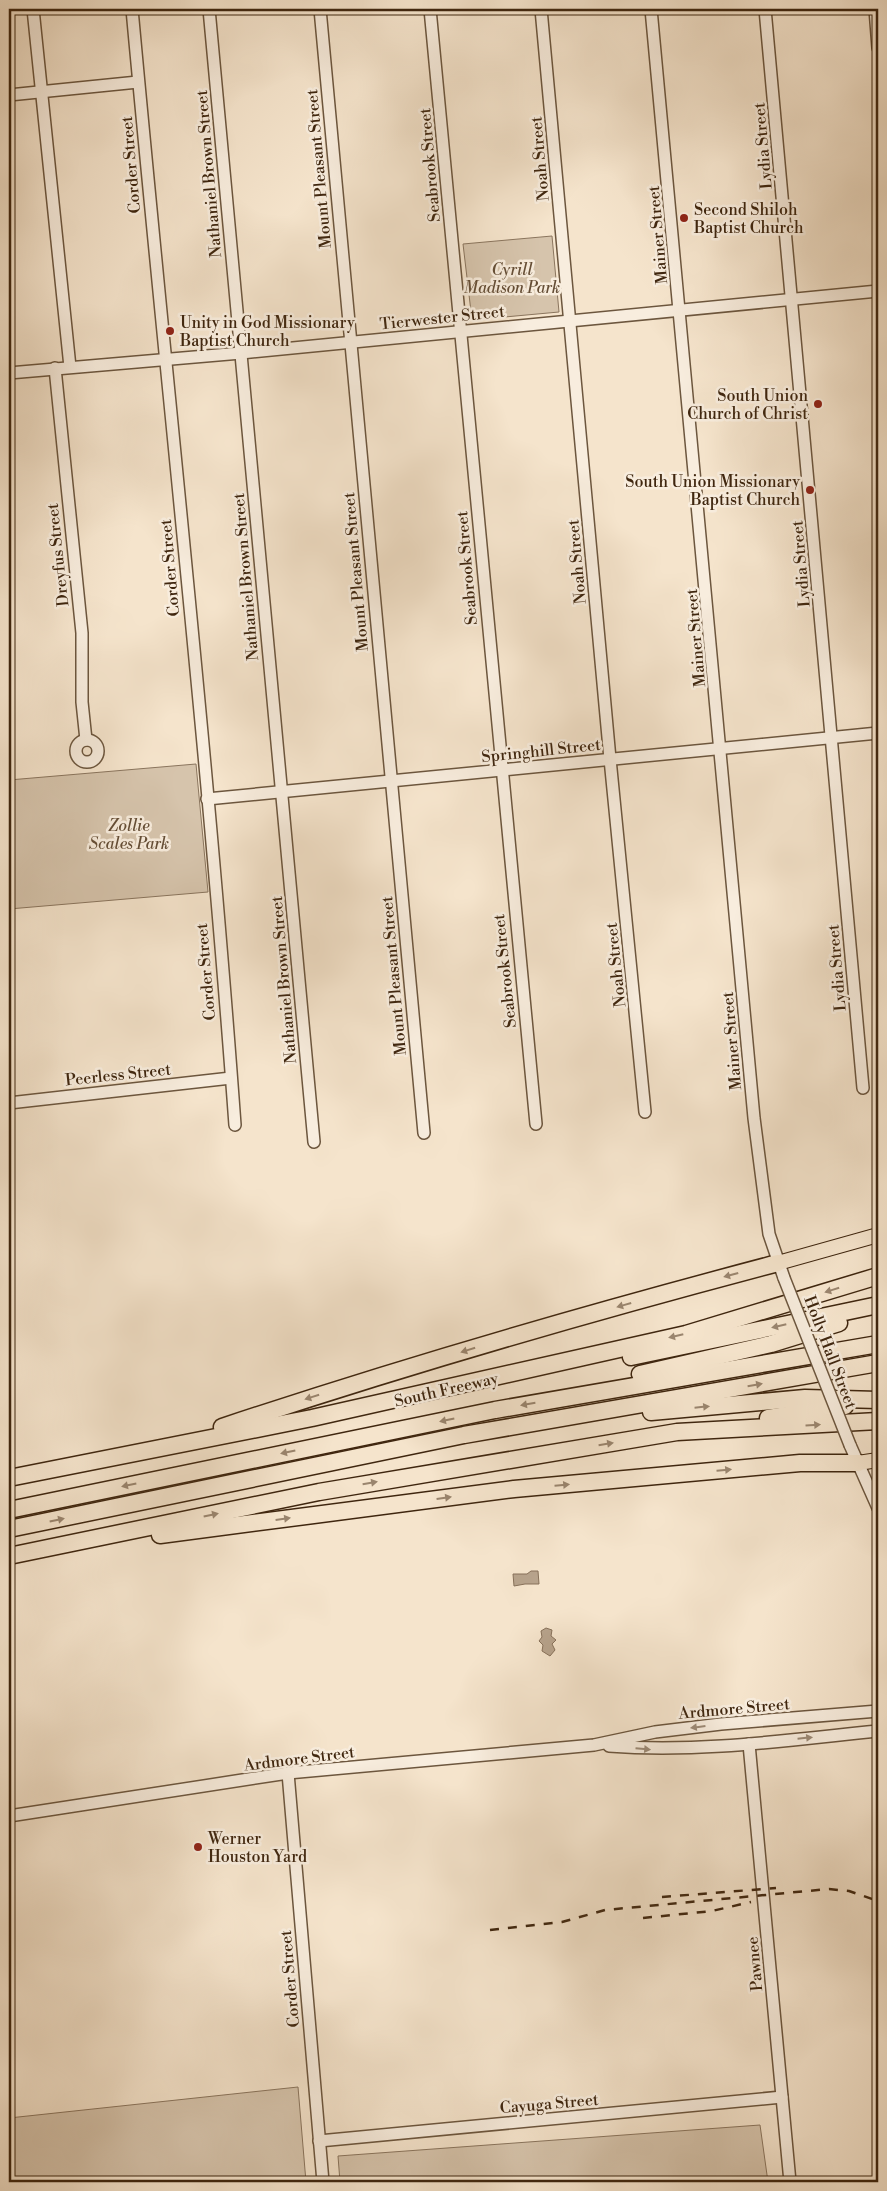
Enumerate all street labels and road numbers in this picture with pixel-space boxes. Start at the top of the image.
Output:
street label: Mount Pleasant Street [302,88,336,249]
street label: Nathaniel Brown Street [192,89,226,259]
street label: Lydia Street [749,101,777,190]
street label: Seabrook Street [415,107,445,223]
street label: Corder Street [117,115,145,214]
street label: Noah Street [526,115,554,202]
street label: Mainer Street [644,185,672,285]
street label: Tierwester Street [379,301,506,334]
street label: Mount Pleasant Street [339,491,373,652]
street label: Nathaniel Brown Street [229,492,263,662]
street label: Dreyfus Street [43,502,73,608]
street label: Seabrook Street [452,510,482,626]
street label: Corder Street [156,518,184,617]
street label: Noah Street [563,518,591,605]
street label: Lydia Street [787,519,815,608]
street label: Mainer Street [682,588,710,688]
street label: Springhill Street [480,735,602,767]
street label: Nathaniel Brown Street [267,895,301,1065]
street label: Mount Pleasant Street [377,895,411,1056]
street label: Seabrook Street [489,913,521,1029]
street label: Noah Street [602,921,630,1008]
street label: Corder Street [192,922,220,1021]
street label: Lydia Street [823,923,851,1012]
street label: Mainer Street [718,991,746,1091]
street label: Peerless Street [64,1059,172,1090]
street label: Holly Hall Street [799,1293,861,1412]
street label: South Freeway [392,1368,500,1412]
street label: Ardmore Street [677,1694,791,1724]
street label: Ardmore Street [242,1742,356,1776]
street label: Corder Street [276,1929,304,2028]
street label: Pawnee [743,1936,767,1992]
street label: Cayuga Street [499,2090,600,2118]

